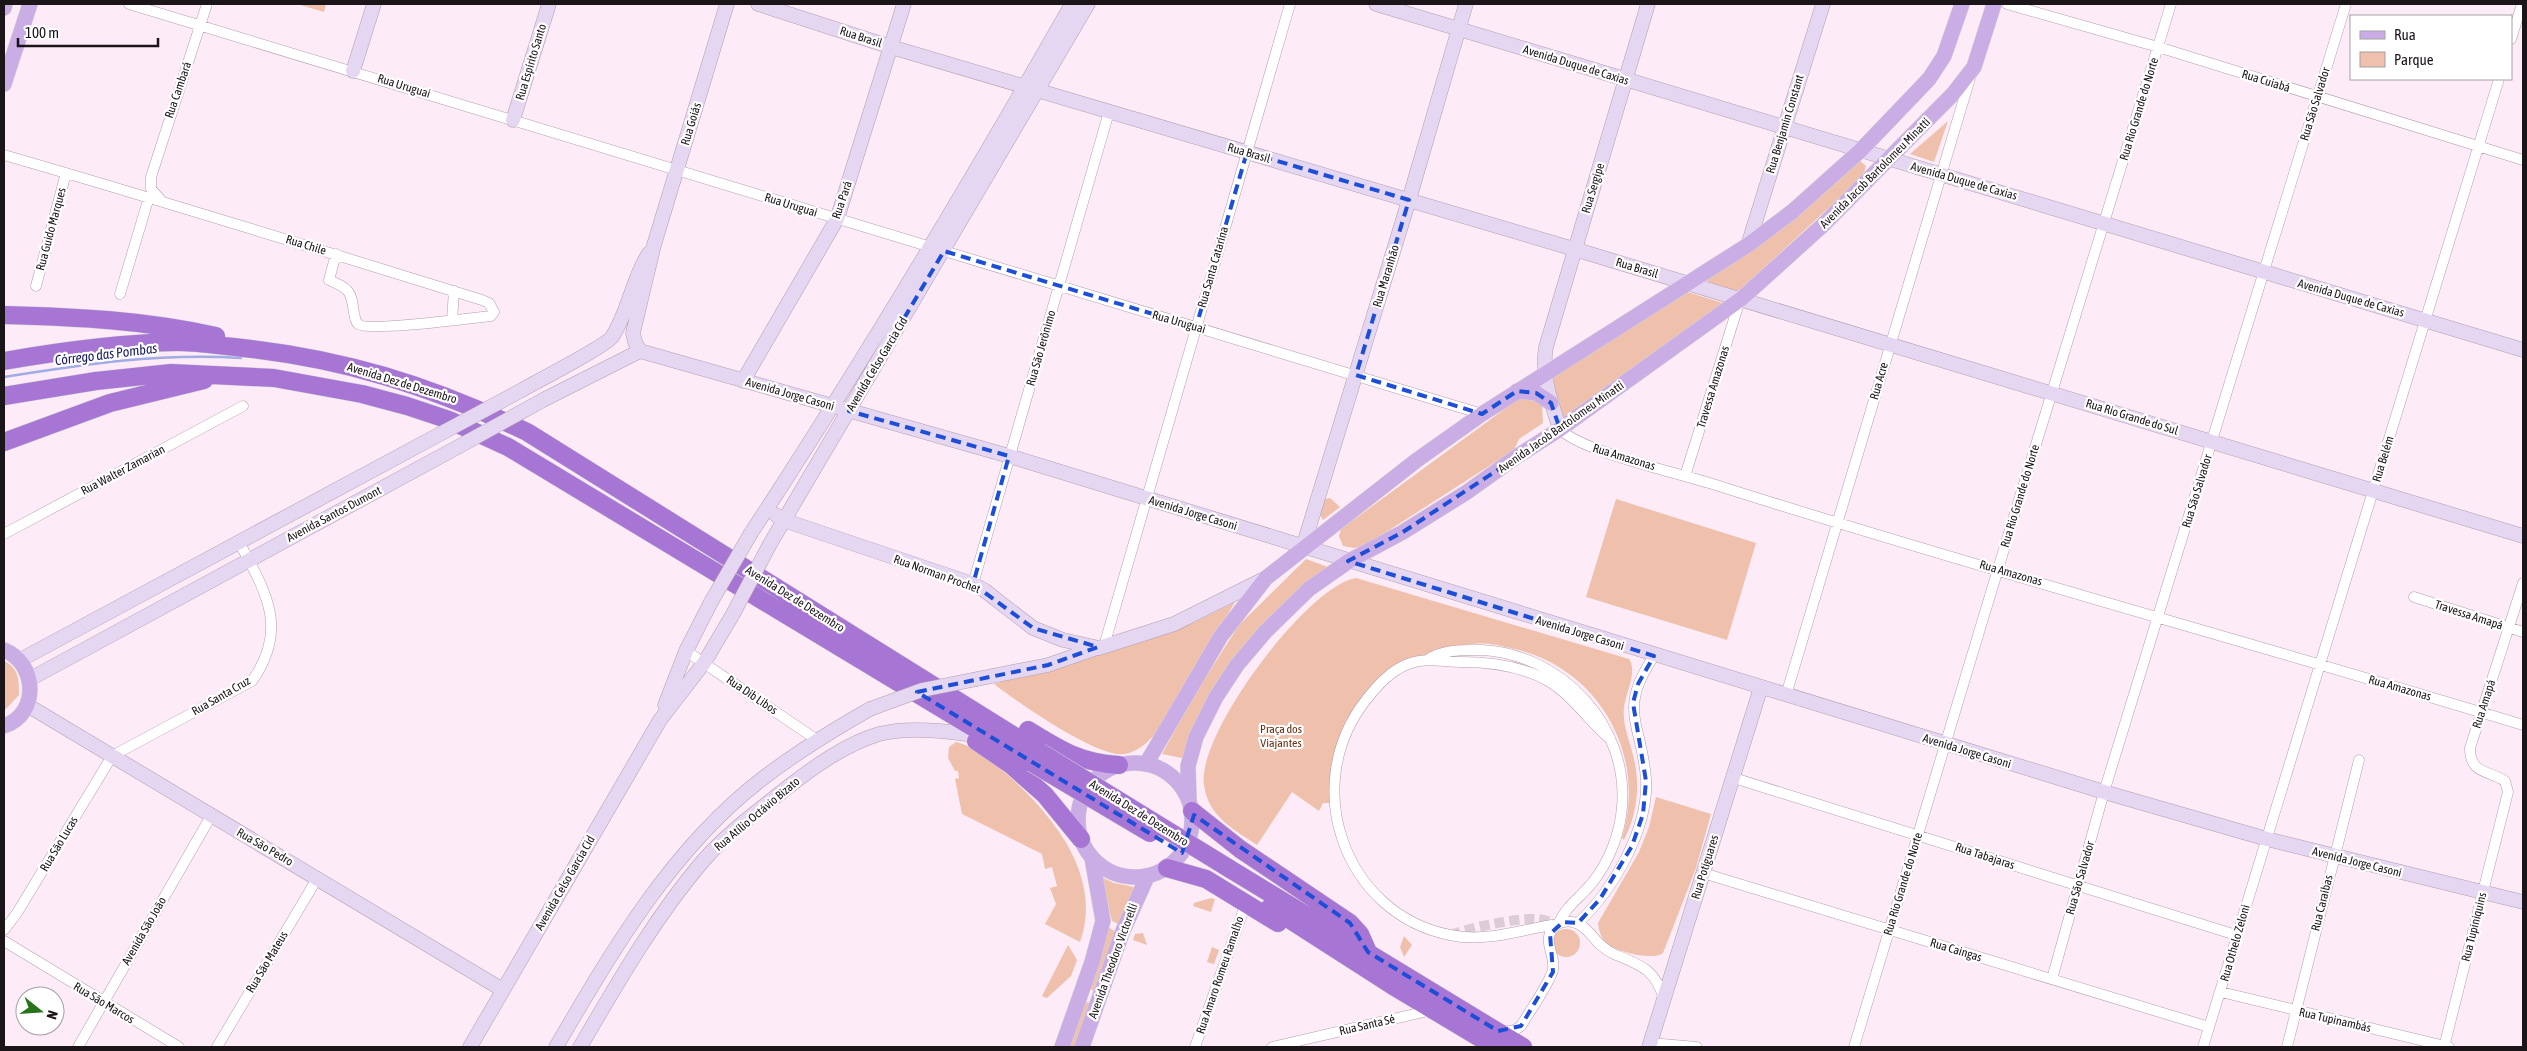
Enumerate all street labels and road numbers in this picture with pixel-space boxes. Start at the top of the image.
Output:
street label: Rua Espírito Santo [513,22,549,102]
street label: Rua Brasil [838,24,885,51]
street label: Avenida Duque de Caxias [1521,42,1631,88]
street label: Rua Rio Grande do Norte [2117,56,2161,162]
street label: Rua Cambará [162,60,194,120]
street label: Rua São Salvador [2297,65,2333,142]
street label: Rua Cuiabá [2240,67,2292,95]
street label: Rua Uruguai [376,71,432,101]
street label: Rua Benjamin Constant [1763,72,1807,175]
street label: Rua Goiás [678,101,704,147]
street label: Avenida Jacob Bartolomeu Minatti [1817,115,1933,231]
street label: Rua Brasil [1226,140,1273,166]
street label: Avenida Duque de Caxias [1909,159,2019,203]
street label: Rua Sergipe [1579,161,1607,215]
street label: Rua Pará [829,179,855,221]
street label: Rua Guido Marques [33,186,69,272]
street label: Rua Uruguai [763,190,819,220]
street label: Rua Santa Catarina [1195,225,1231,309]
street label: Rua Chile [284,232,328,258]
street label: Rua Maranhão [1370,243,1402,309]
street label: Rua Brasil [1614,255,1661,281]
street label: Avenida Duque de Caxias [2296,276,2406,320]
street label: Rua São Jerônimo [1023,308,1059,388]
street label: Rua Uruguai [1151,308,1207,336]
street label: Avenida Celso Garcia Cid [843,315,911,413]
street label: Travessa Amazonas [1694,344,1732,430]
street label: Avenida Dez de Dezembro [345,360,459,406]
street label: Rua Acre [1867,361,1891,401]
street label: Avenida Jorge Casoni [744,375,836,413]
street label: Avenida Jacob Bartolomeu Minatti [1495,378,1627,476]
street label: Rua Rio Grande do Sul [2084,396,2181,438]
street label: Rua Belém [2369,434,2397,484]
street label: Rua Amazonas [1591,441,1657,473]
street label: Rua Walter Zamarian [79,442,167,498]
street label: Rua Rio Grande do Norte [1998,443,2042,549]
street label: Rua São Salvador [2179,452,2215,529]
street label: Avenida Santos Dumont [284,483,384,545]
street label: Avenida Jorge Casoni [1147,493,1239,533]
street label: Rua Norman Prochet [892,552,983,596]
street label: Rua Amazonas [1978,557,2044,589]
street label: Avenida Dez de Dezembro [743,563,847,635]
street label: Travessa Amapá [2433,597,2505,633]
street label: Avenida Jorge Casoni [1534,613,1626,653]
street label: Rua Amazonas [2367,672,2433,704]
street label: Rua Santa Cruz [189,673,253,718]
street label: Rua Dib Libos [724,673,780,717]
street label: Rua Amapá [2470,678,2498,730]
street label: Avenida Jorge Casoni [1921,731,2013,771]
street label: Rua Atílio Octávio Bizato [711,774,803,854]
street label: Avenida Dez de Dezembro [1087,777,1191,849]
street label: Rua São Lucas [37,814,81,874]
street label: Rua São Pedro [234,825,296,869]
street label: Rua Rio Grande do Norte [1881,831,1925,937]
street label: Avenida Celso Garcia Cid [532,833,598,933]
street label: Rua Potiguares [1689,833,1721,901]
street label: Rua São Salvador [2063,839,2097,916]
street label: Rua Tabajaras [1953,840,2017,872]
street label: Avenida Jorge Casoni [2311,844,2403,880]
street label: Rua Caraíbas [2308,874,2336,932]
street label: Rua Tupiniquins [2459,891,2489,963]
street label: Avenida São João [119,894,169,968]
street label: Avenida Theodoro Victorelli [1086,901,1140,1021]
street label: Rua Othelo Zeloni [2217,903,2253,983]
street label: Rua Amaro Romeu Ramalho [1193,914,1247,1036]
street label: Rua São Mateus [243,929,291,995]
street label: Rua Caingas [1928,936,1984,964]
street label: Rua São Marcos [71,979,137,1027]
street label: Rua Tupinambás [2298,1005,2372,1035]
street label: Rua Santa Sé [1338,1012,1396,1038]

